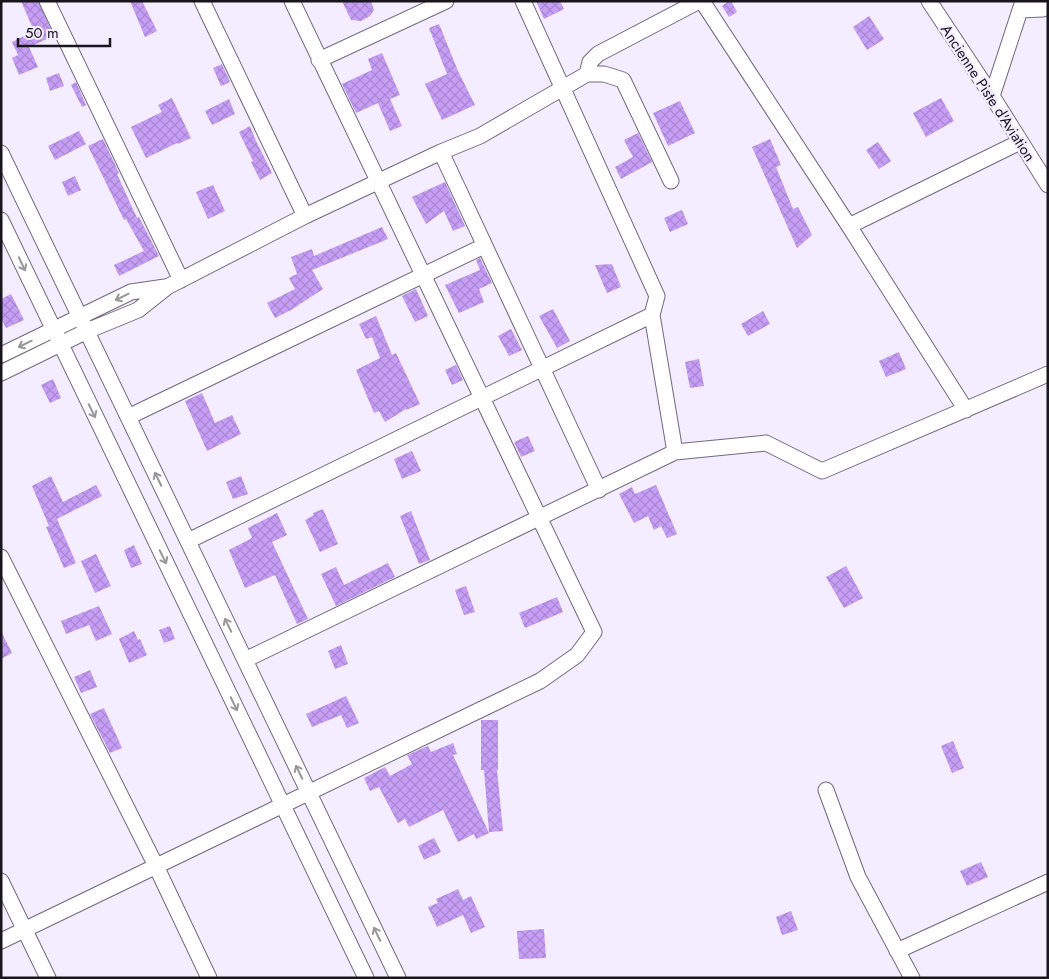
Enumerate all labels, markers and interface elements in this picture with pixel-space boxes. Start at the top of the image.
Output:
scale bar [18,15,110,47]
street label: Ancienne Piste d'Aviation [935,20,1041,166]
text: 50 m [25,22,59,44]
one-way arrow [18,256,27,271]
one-way arrow [115,293,130,302]
one-way arrow [18,340,33,349]
one-way arrow [88,403,97,418]
one-way arrow [153,472,162,487]
one-way arrow [159,549,168,564]
one-way arrow [223,618,232,633]
one-way arrow [229,696,239,711]
one-way arrow [293,764,303,779]
one-way arrow [371,927,381,942]

